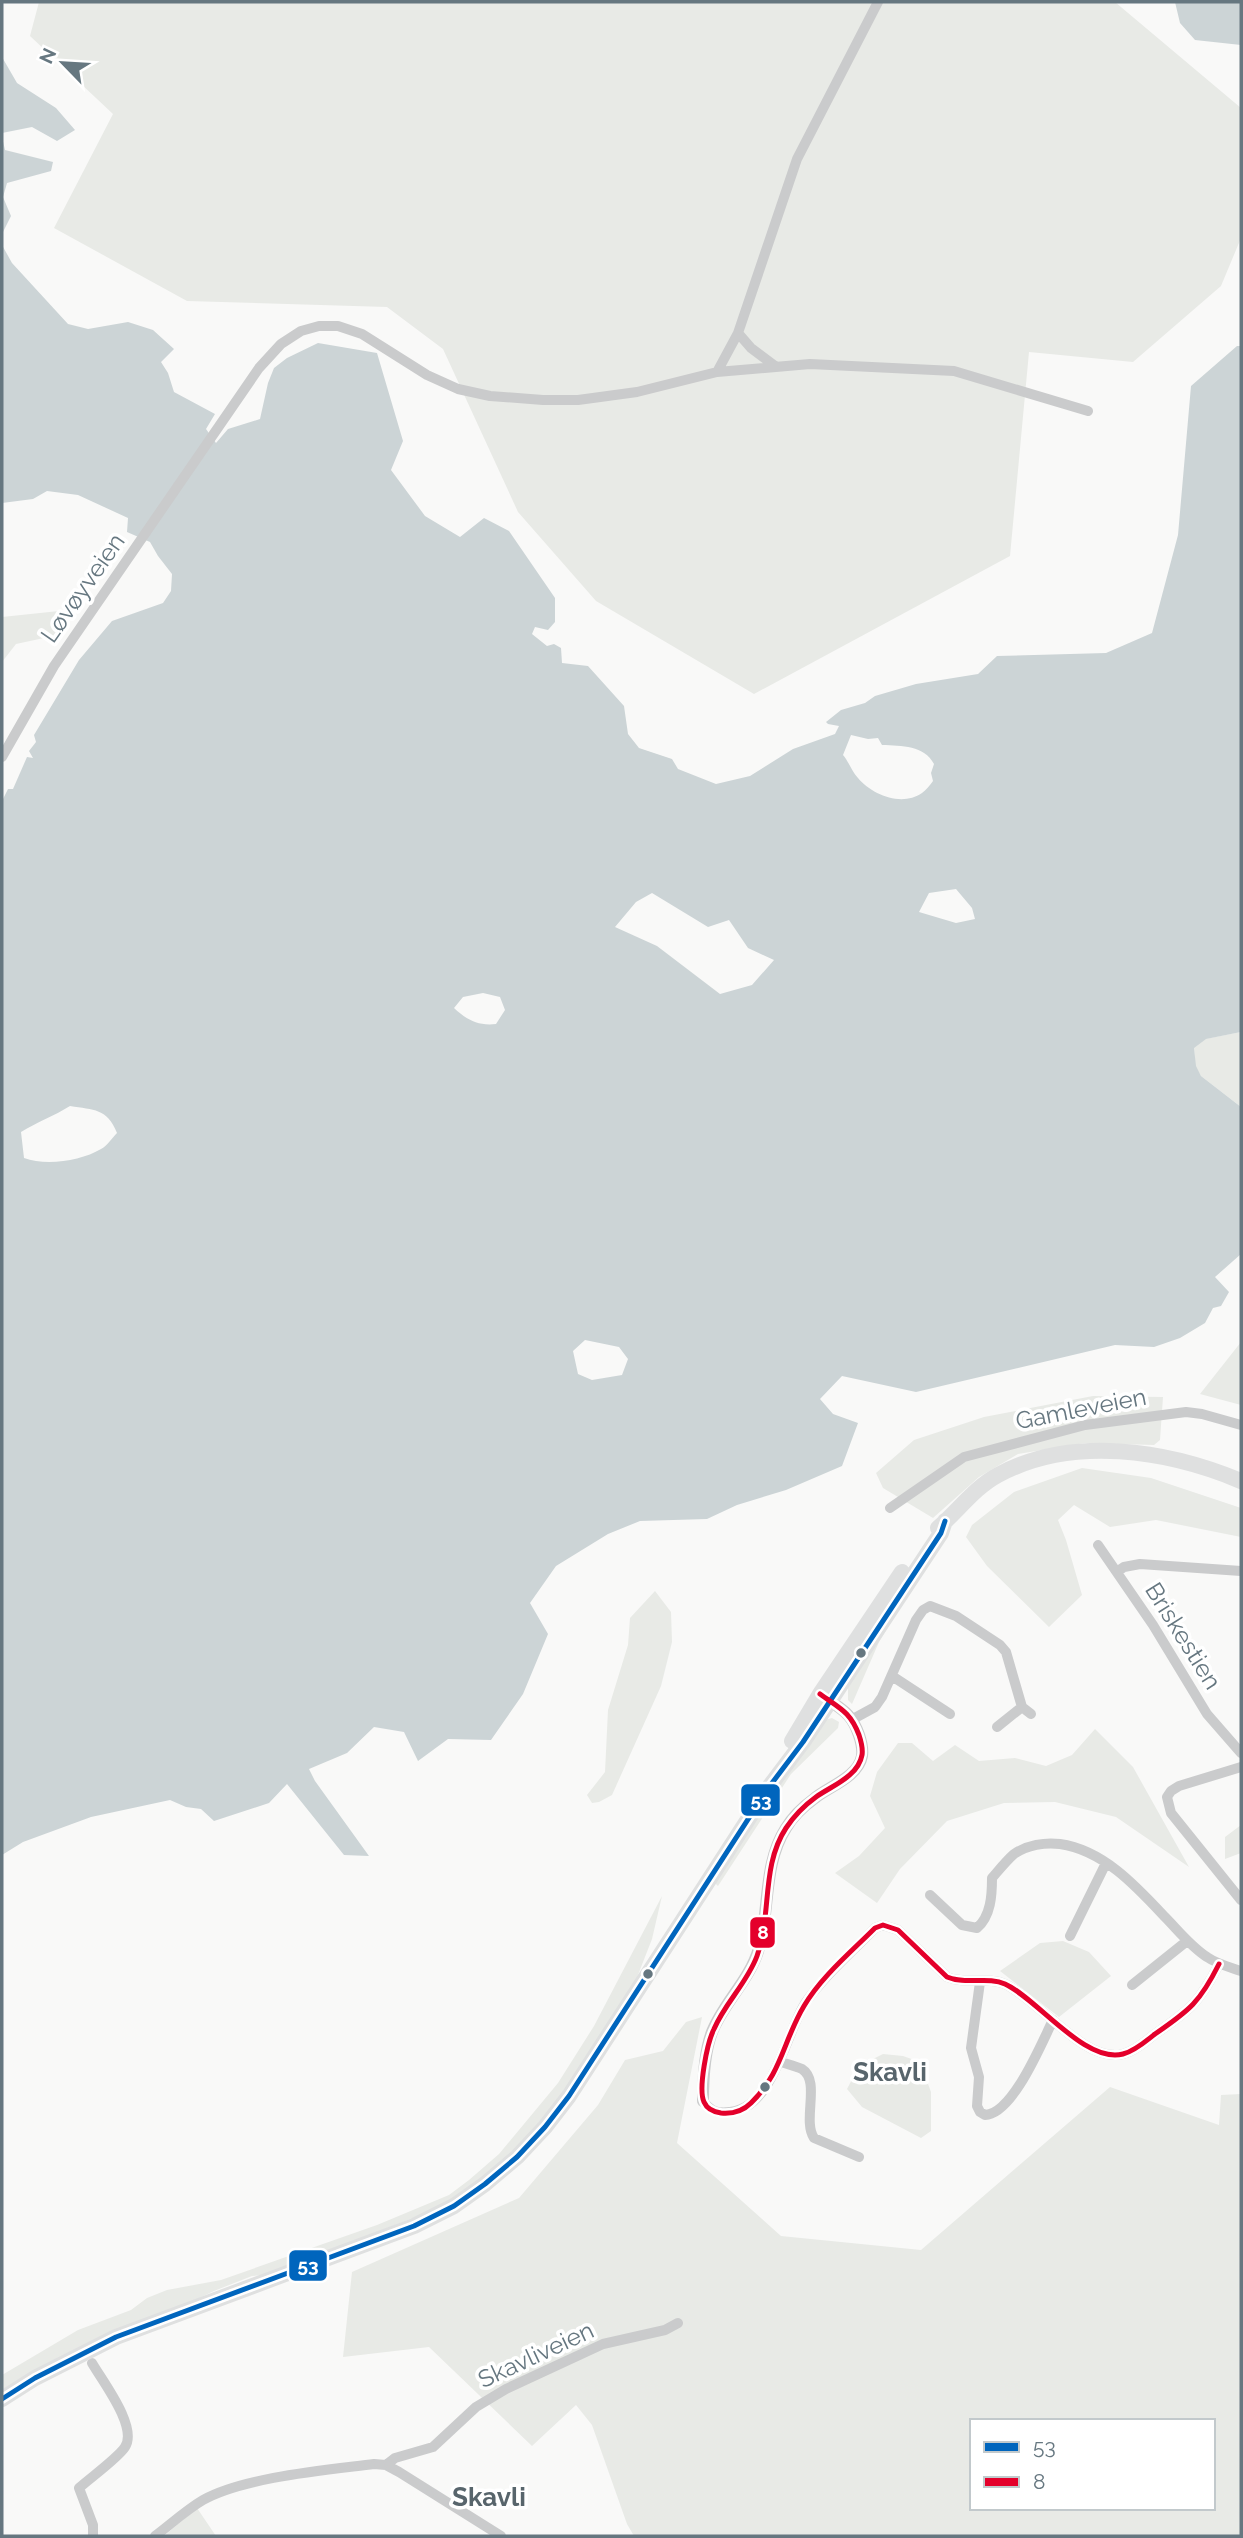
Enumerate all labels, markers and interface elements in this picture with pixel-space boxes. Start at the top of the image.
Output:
north arrow [28,28,98,98]
text: N [35,45,61,67]
street label: Løvøyveien [34,528,131,648]
street label: Gamleveien [1013,1382,1149,1435]
street label: Briskestien [1139,1577,1228,1694]
unlabelled marker [854,1646,868,1660]
line badge: 53 [740,1783,781,1817]
text: 53 [750,1789,772,1811]
line badge: 8 [749,1916,776,1949]
text: 8 [757,1921,769,1943]
unlabelled marker [641,1967,655,1981]
district label: Skavli [853,2057,927,2087]
unlabelled marker [758,2080,772,2094]
line badge: 53 [288,2249,328,2282]
text: 53 [297,2254,319,2276]
street label: Skavliveien [473,2315,598,2394]
legend [970,2419,1215,2510]
text: 53 [1033,2434,1056,2459]
text: 8 [1033,2469,1045,2494]
district label: Skavli [452,2482,526,2512]

